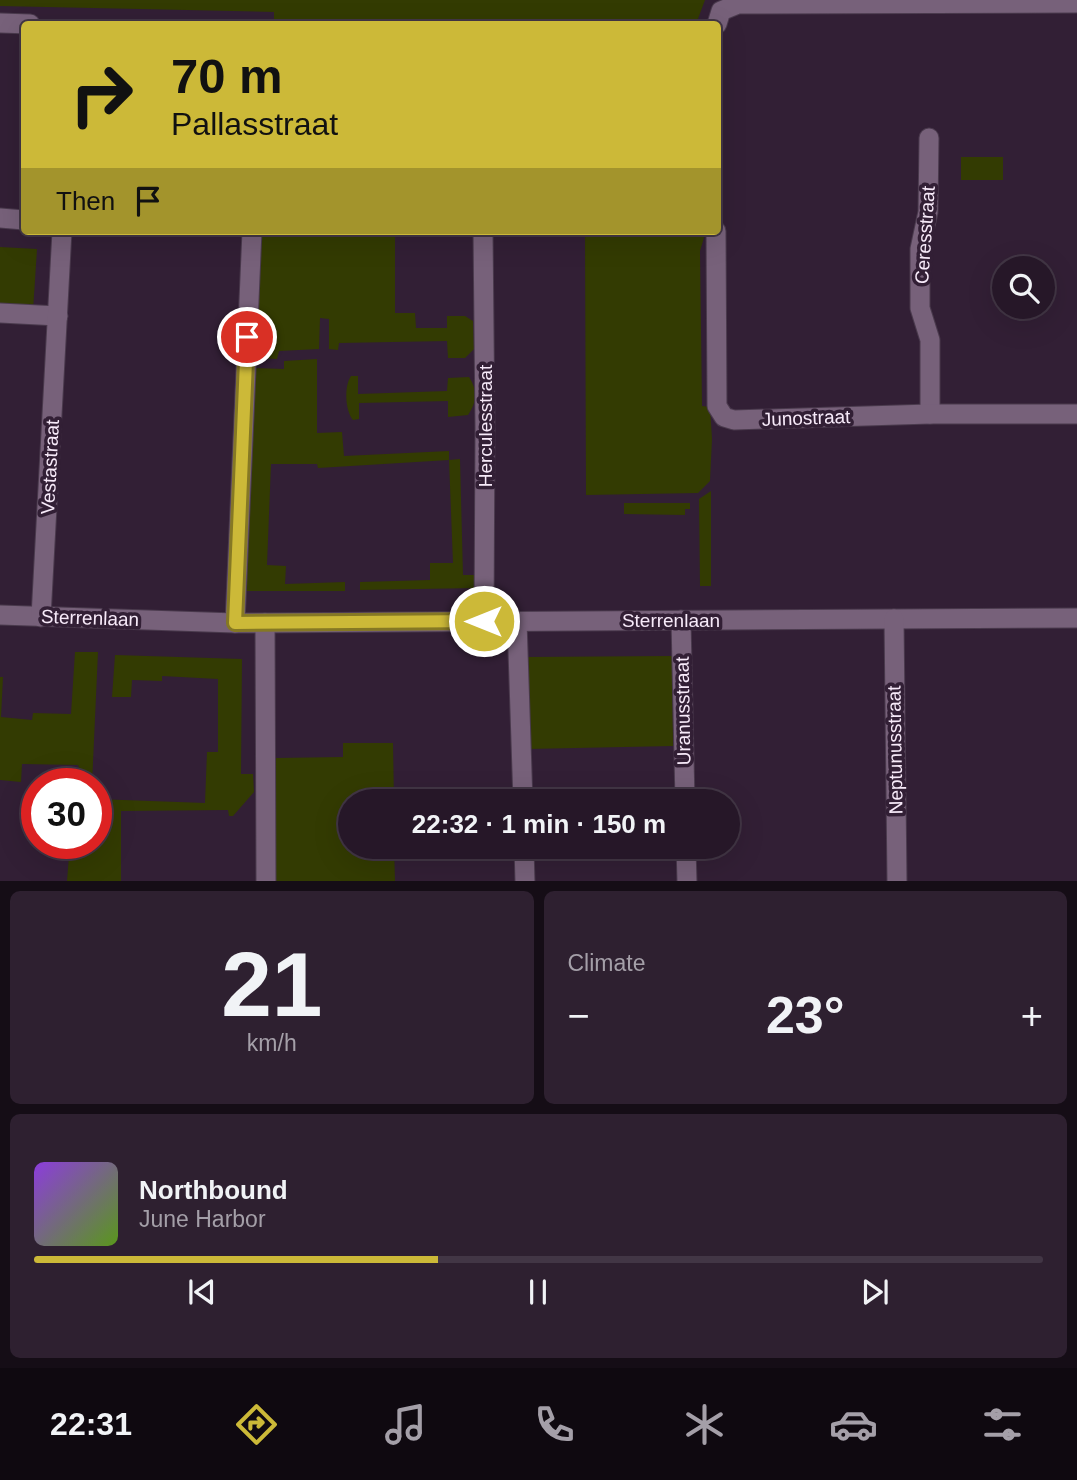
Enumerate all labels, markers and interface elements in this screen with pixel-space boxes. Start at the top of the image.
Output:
icon: right [56,49,147,140]
text: 70 m [171,49,283,103]
text: Pallasstraat [171,106,338,142]
icon: arrive [129,182,167,220]
street label: Ceresstraat [911,185,939,285]
text: Then [56,186,115,216]
map controls [992,256,1055,319]
button: search [992,256,1055,319]
pin [217,307,277,367]
icon: arrive [228,318,266,356]
street label: Herculesstraat [475,364,496,487]
street label: Junostraat [761,406,851,430]
street label: Vestastraat [37,418,63,515]
position arrow [447,584,521,658]
street label: Sterrenlaan [41,606,139,630]
street label: Sterrenlaan [622,610,720,631]
street label: Uranusstraat [672,656,694,766]
street label: Neptunusstraat [883,685,907,815]
speed limit sign: 30 [21,768,112,859]
text: 22:32 · 1 min · 150 m [412,809,666,839]
text: 21 [221,934,322,1035]
text: Climate [568,950,645,976]
text: 23° [766,986,845,1044]
text: − [568,995,590,1037]
text: + [1021,995,1043,1037]
text: km/h [247,1030,297,1056]
text: Northbound [139,1175,288,1205]
text: June Harbor [139,1206,266,1232]
icon: previous [183,1273,221,1311]
icon: pause [519,1273,557,1311]
icon: next [856,1273,894,1311]
icon: directions [232,1400,281,1449]
icon: music [381,1400,430,1449]
icon: phone [530,1400,579,1449]
icon: climate [680,1400,729,1449]
icon: car [829,1400,878,1449]
icon: filters [978,1400,1027,1449]
text: 22:31 [50,1406,132,1442]

